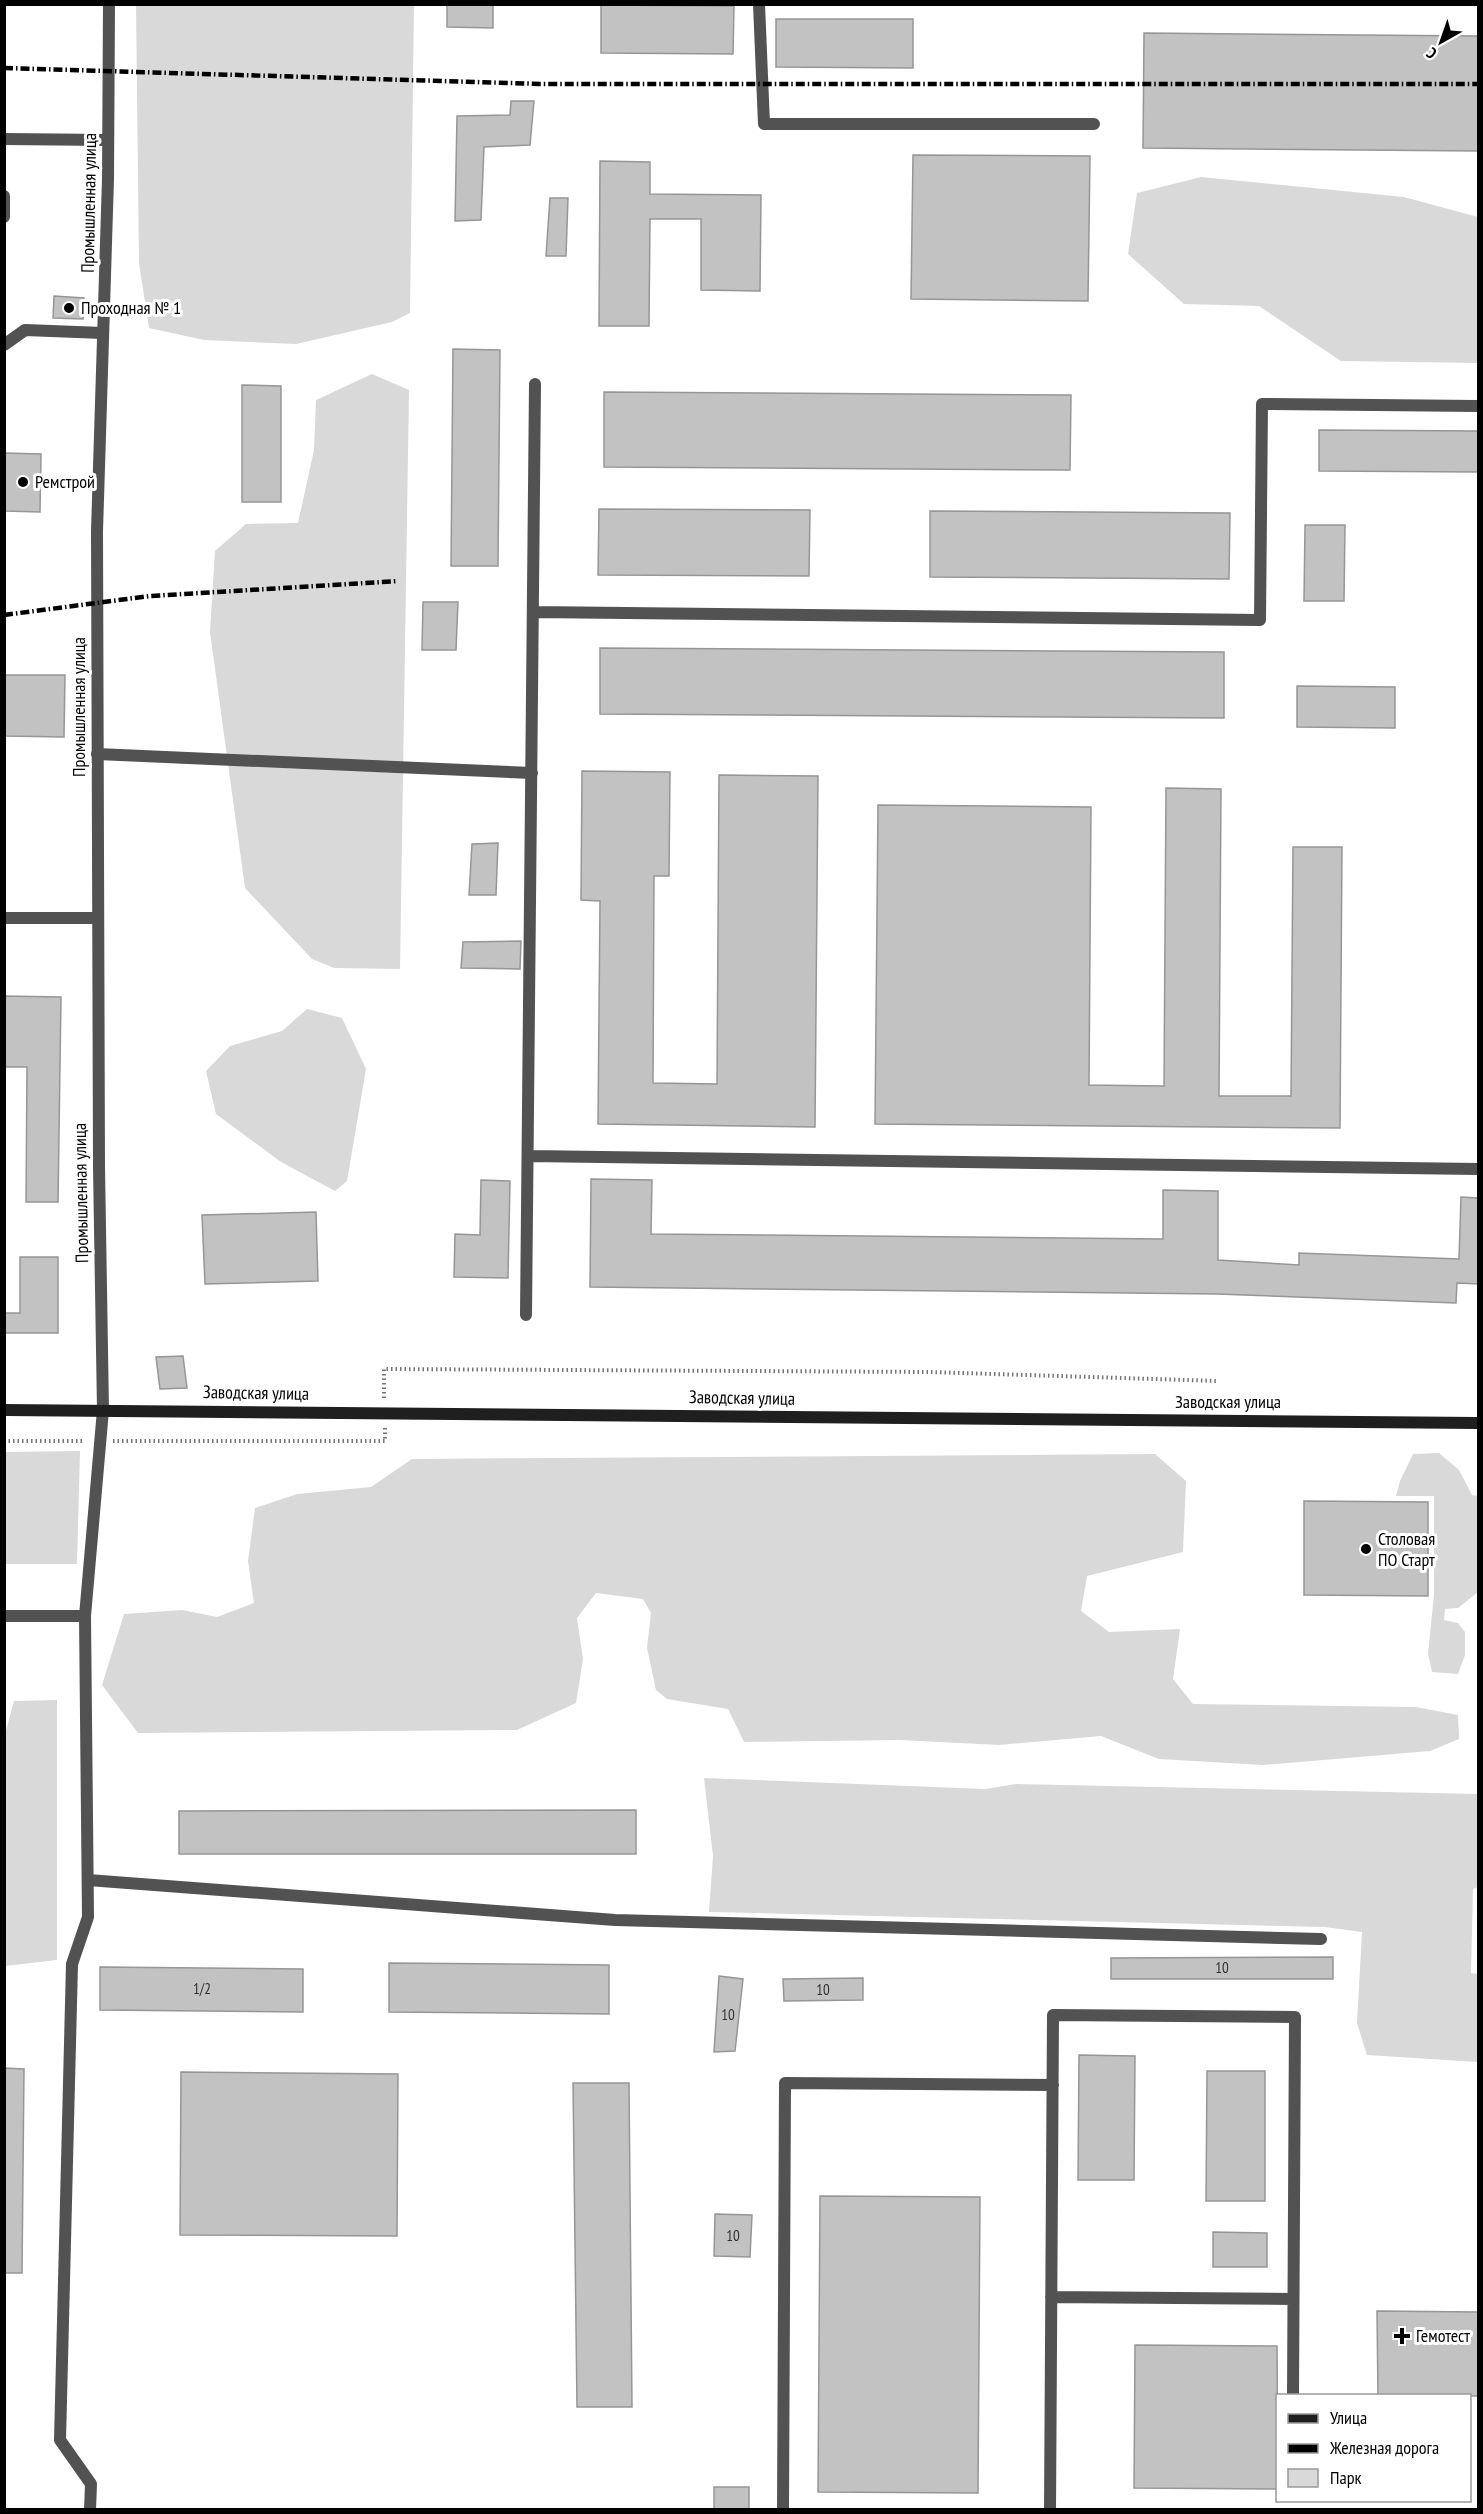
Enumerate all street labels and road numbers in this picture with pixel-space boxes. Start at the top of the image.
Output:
street label: Промышленная улица [76,133,101,273]
street label: Промышленная улица [67,637,90,777]
street label: Промышленная улица [68,1123,93,1263]
street label: Заводская улица [203,1380,309,1405]
street label: Заводская улица [689,1385,795,1410]
street label: Заводская улица [1175,1390,1281,1413]

